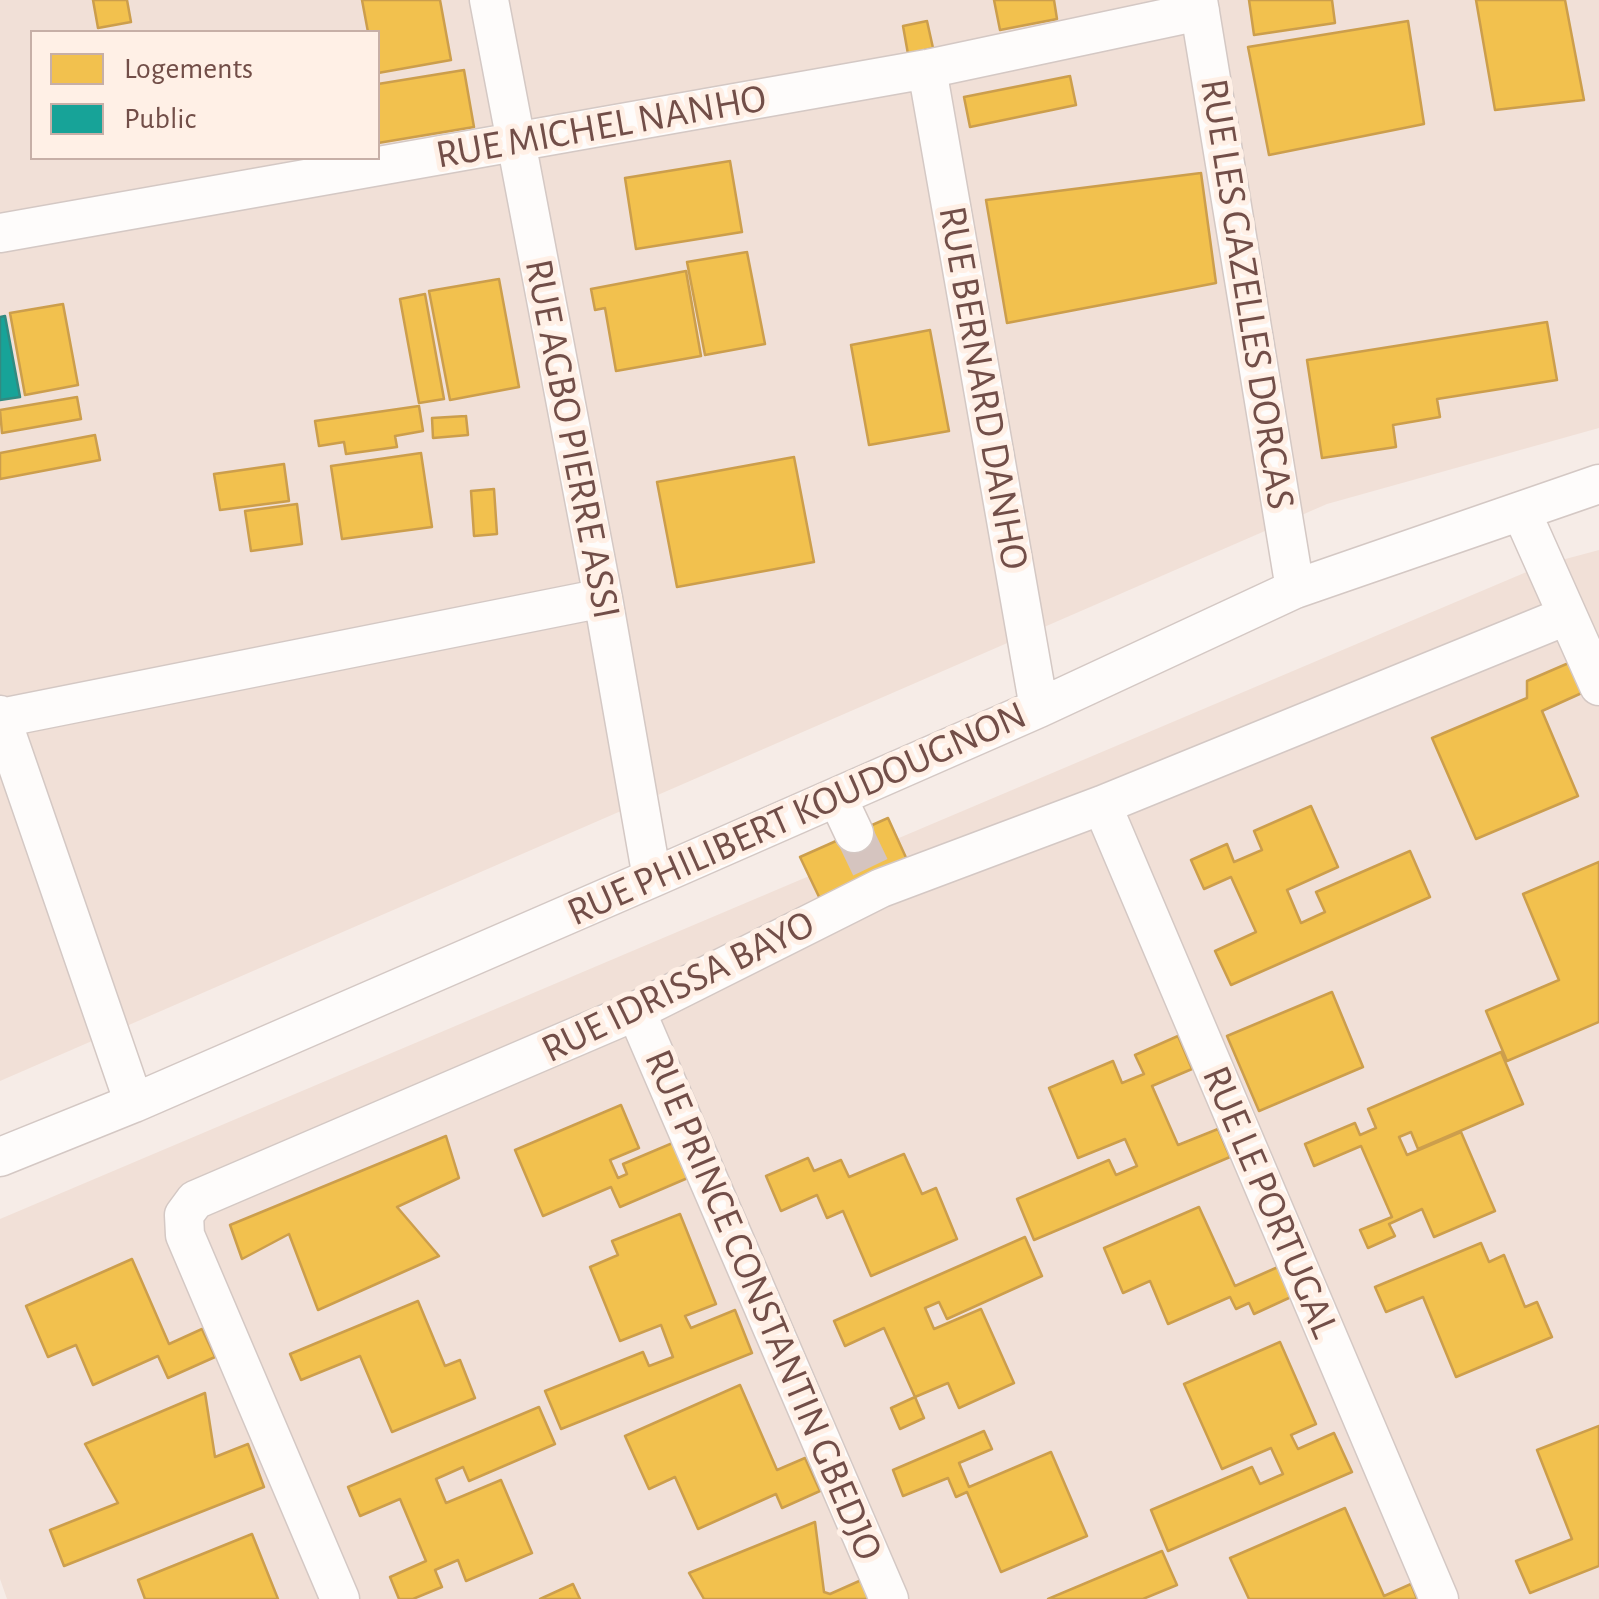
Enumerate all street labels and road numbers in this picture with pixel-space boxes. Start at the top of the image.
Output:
street label: RUE MICHEL NANHO [432,74,770,180]
street label: RUE LES GAZELLES DORCAS [1189,75,1305,513]
street label: RUE BERNARD DANHO [927,203,1039,573]
street label: RUE AGBO PIERRE ASSI [514,255,630,623]
street label: RUE PHILIBERT KOUDOUGNON [560,691,1034,937]
street label: RUE IDRISSA BAYO [534,900,822,1074]
street label: RUE PRINCE CONSTANTIN GBEDJO [633,1042,893,1568]
street label: RUE LE PORTUGAL [1191,1059,1349,1345]

